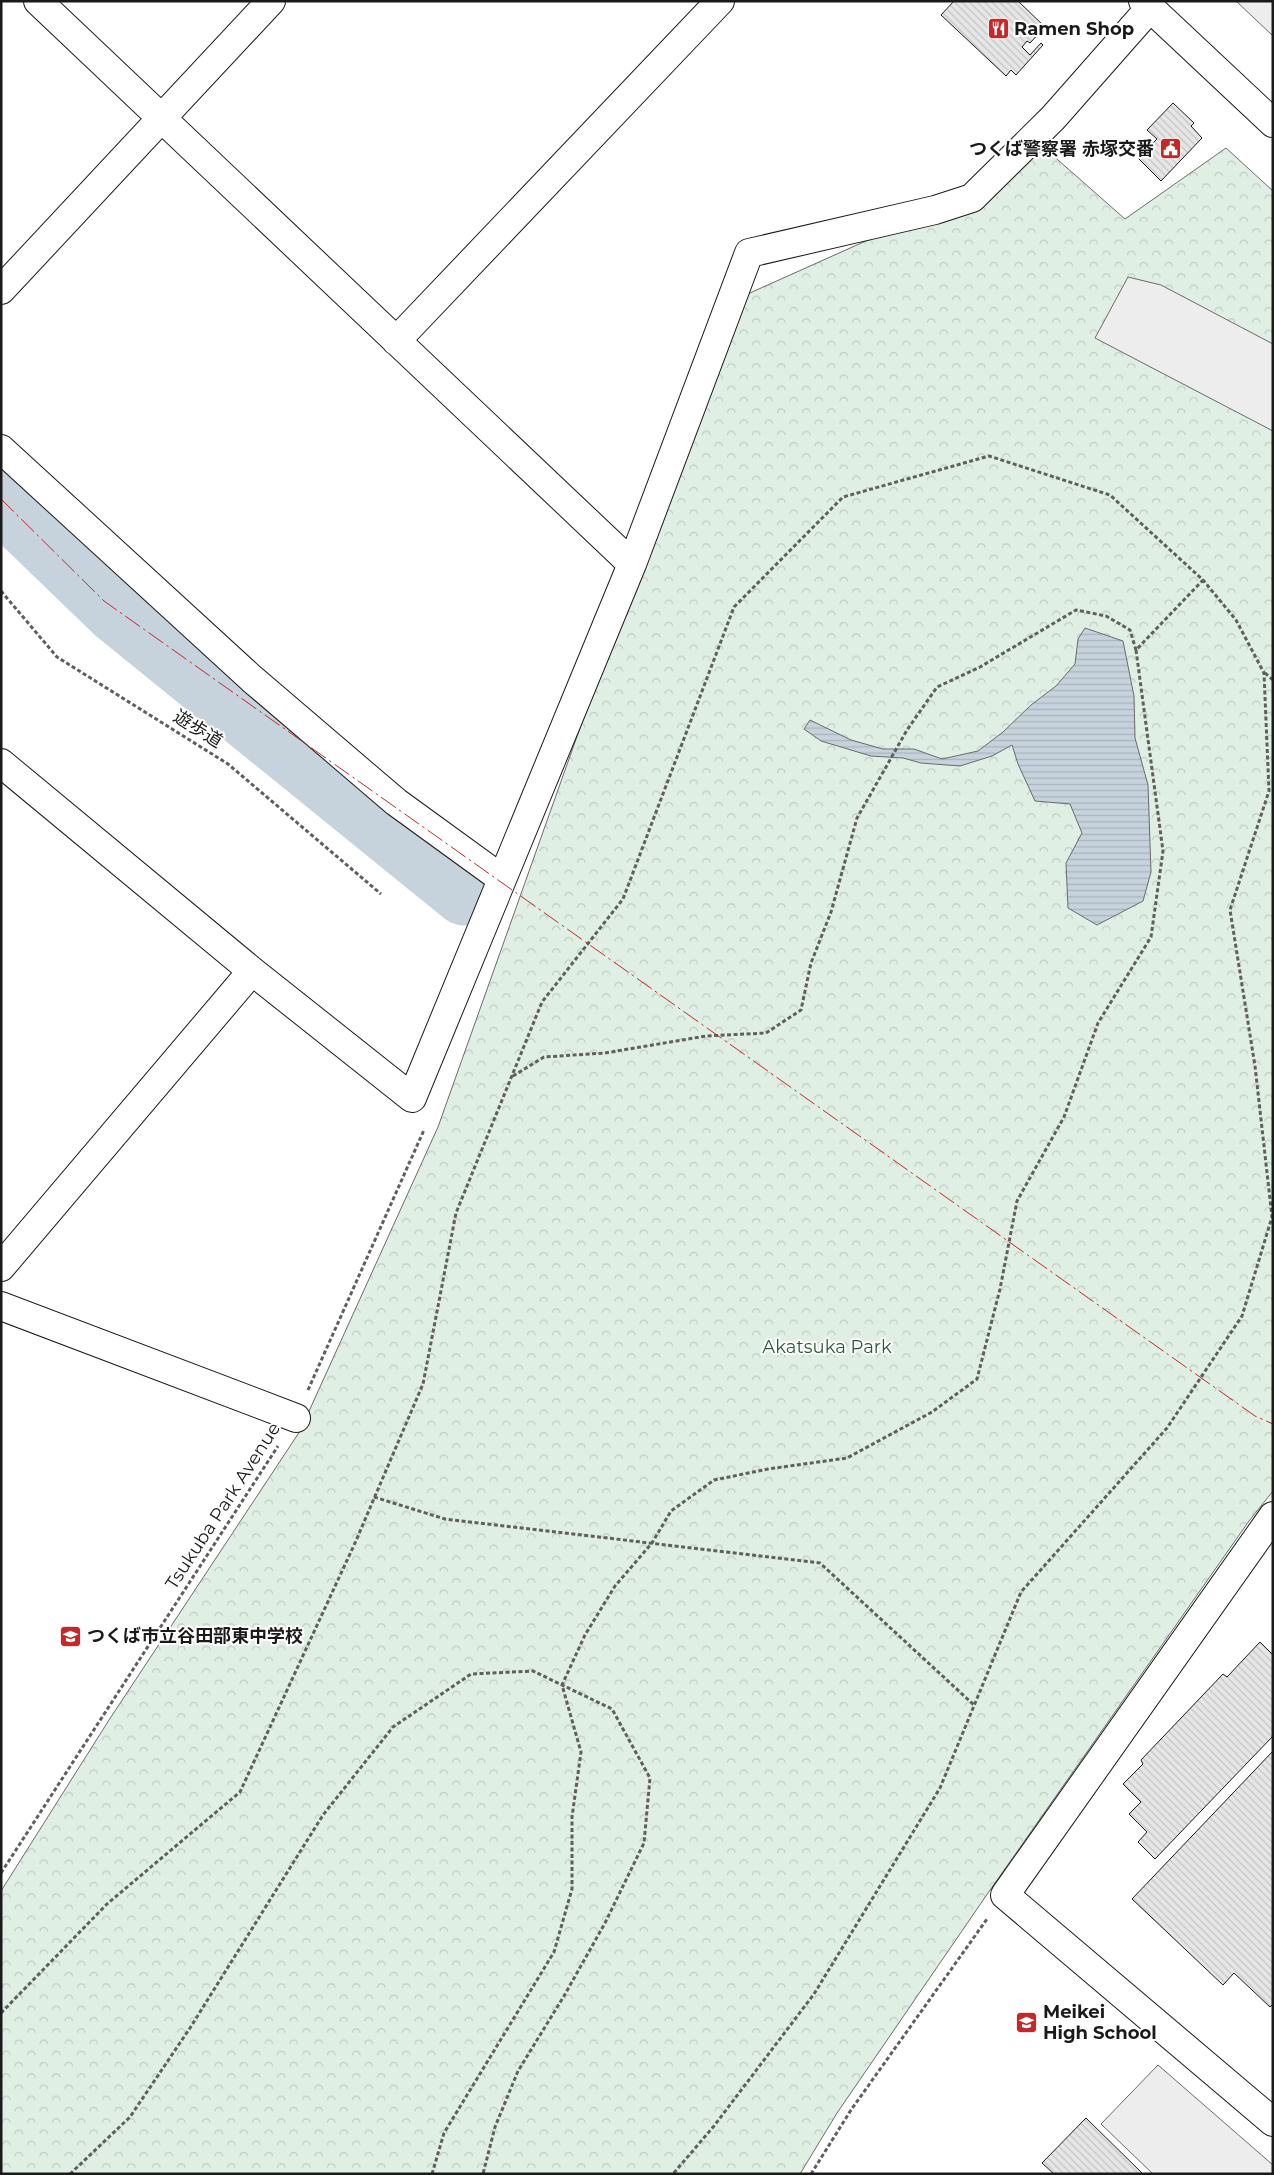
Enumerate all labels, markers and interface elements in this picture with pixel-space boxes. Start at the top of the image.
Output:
restaurant icon: Ramen Shop [986,17,1010,41]
place label: Ramen Shop [1014,18,1134,40]
public building icon: つくば警察署 赤塚交番 [1158,137,1182,161]
place label: つくば警察署 赤塚交番 [969,138,1154,160]
street label: 遊歩道 [169,705,227,753]
park label: Akatsuka Park [762,1336,892,1358]
street label: Tsukuba Park Avenue [161,1418,285,1594]
school or university icon: つくば市立谷田部東中学校 [59,1624,83,1648]
place label: つくば市立谷田部東中学校 [87,1625,303,1647]
place label: Meikei High School [1043,2001,1157,2044]
school or university icon: Meikei High School [1015,2010,1039,2034]

